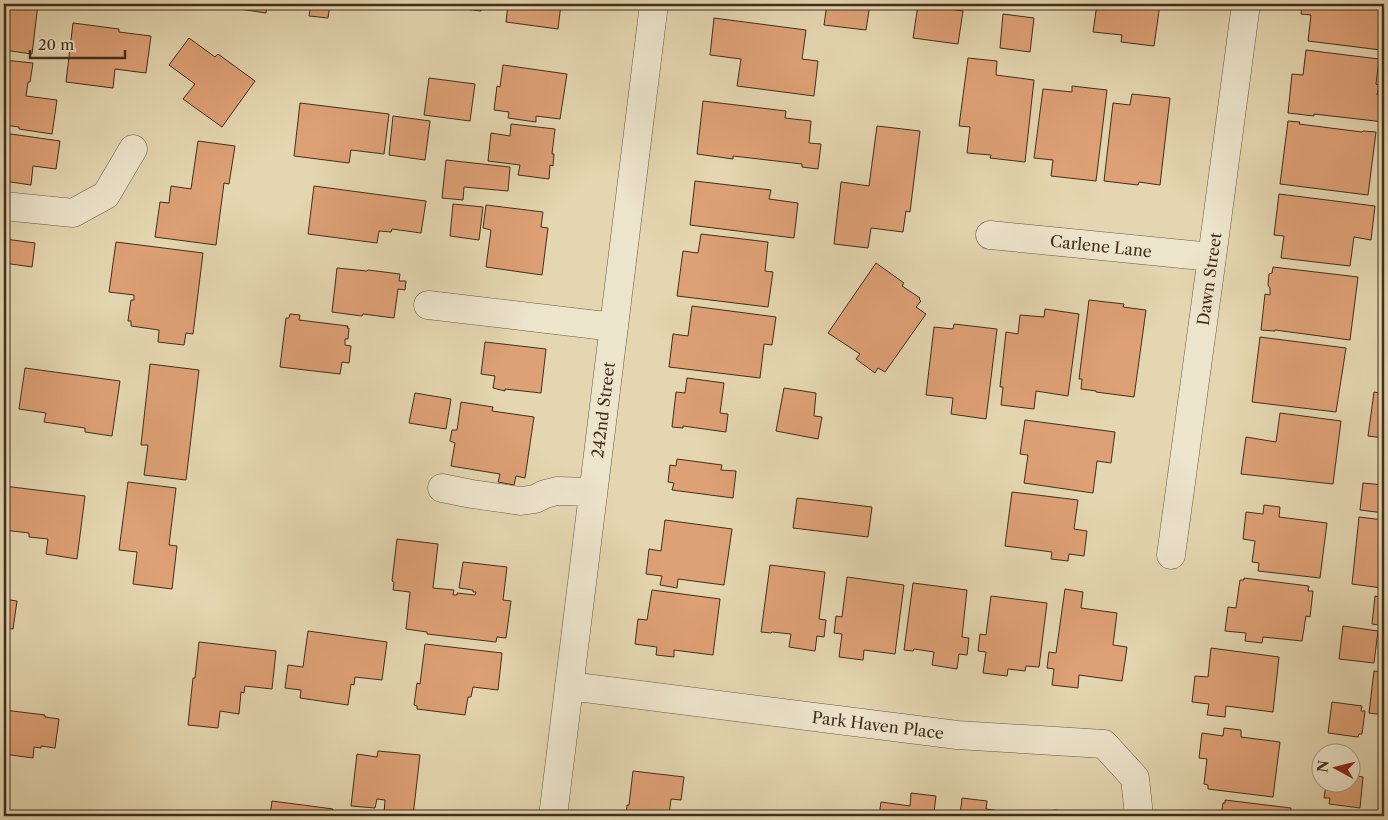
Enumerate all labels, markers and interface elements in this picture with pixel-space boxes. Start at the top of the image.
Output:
scale bar [30,28,125,60]
text: 20 m [38,35,74,54]
street label: Carlene Lane [1049,231,1153,261]
street label: Dawn Street [1193,231,1225,327]
street label: 242nd Street [587,360,619,459]
street label: Park Haven Place [811,707,945,743]
north arrow [1310,742,1360,792]
text: N [1313,759,1333,774]

